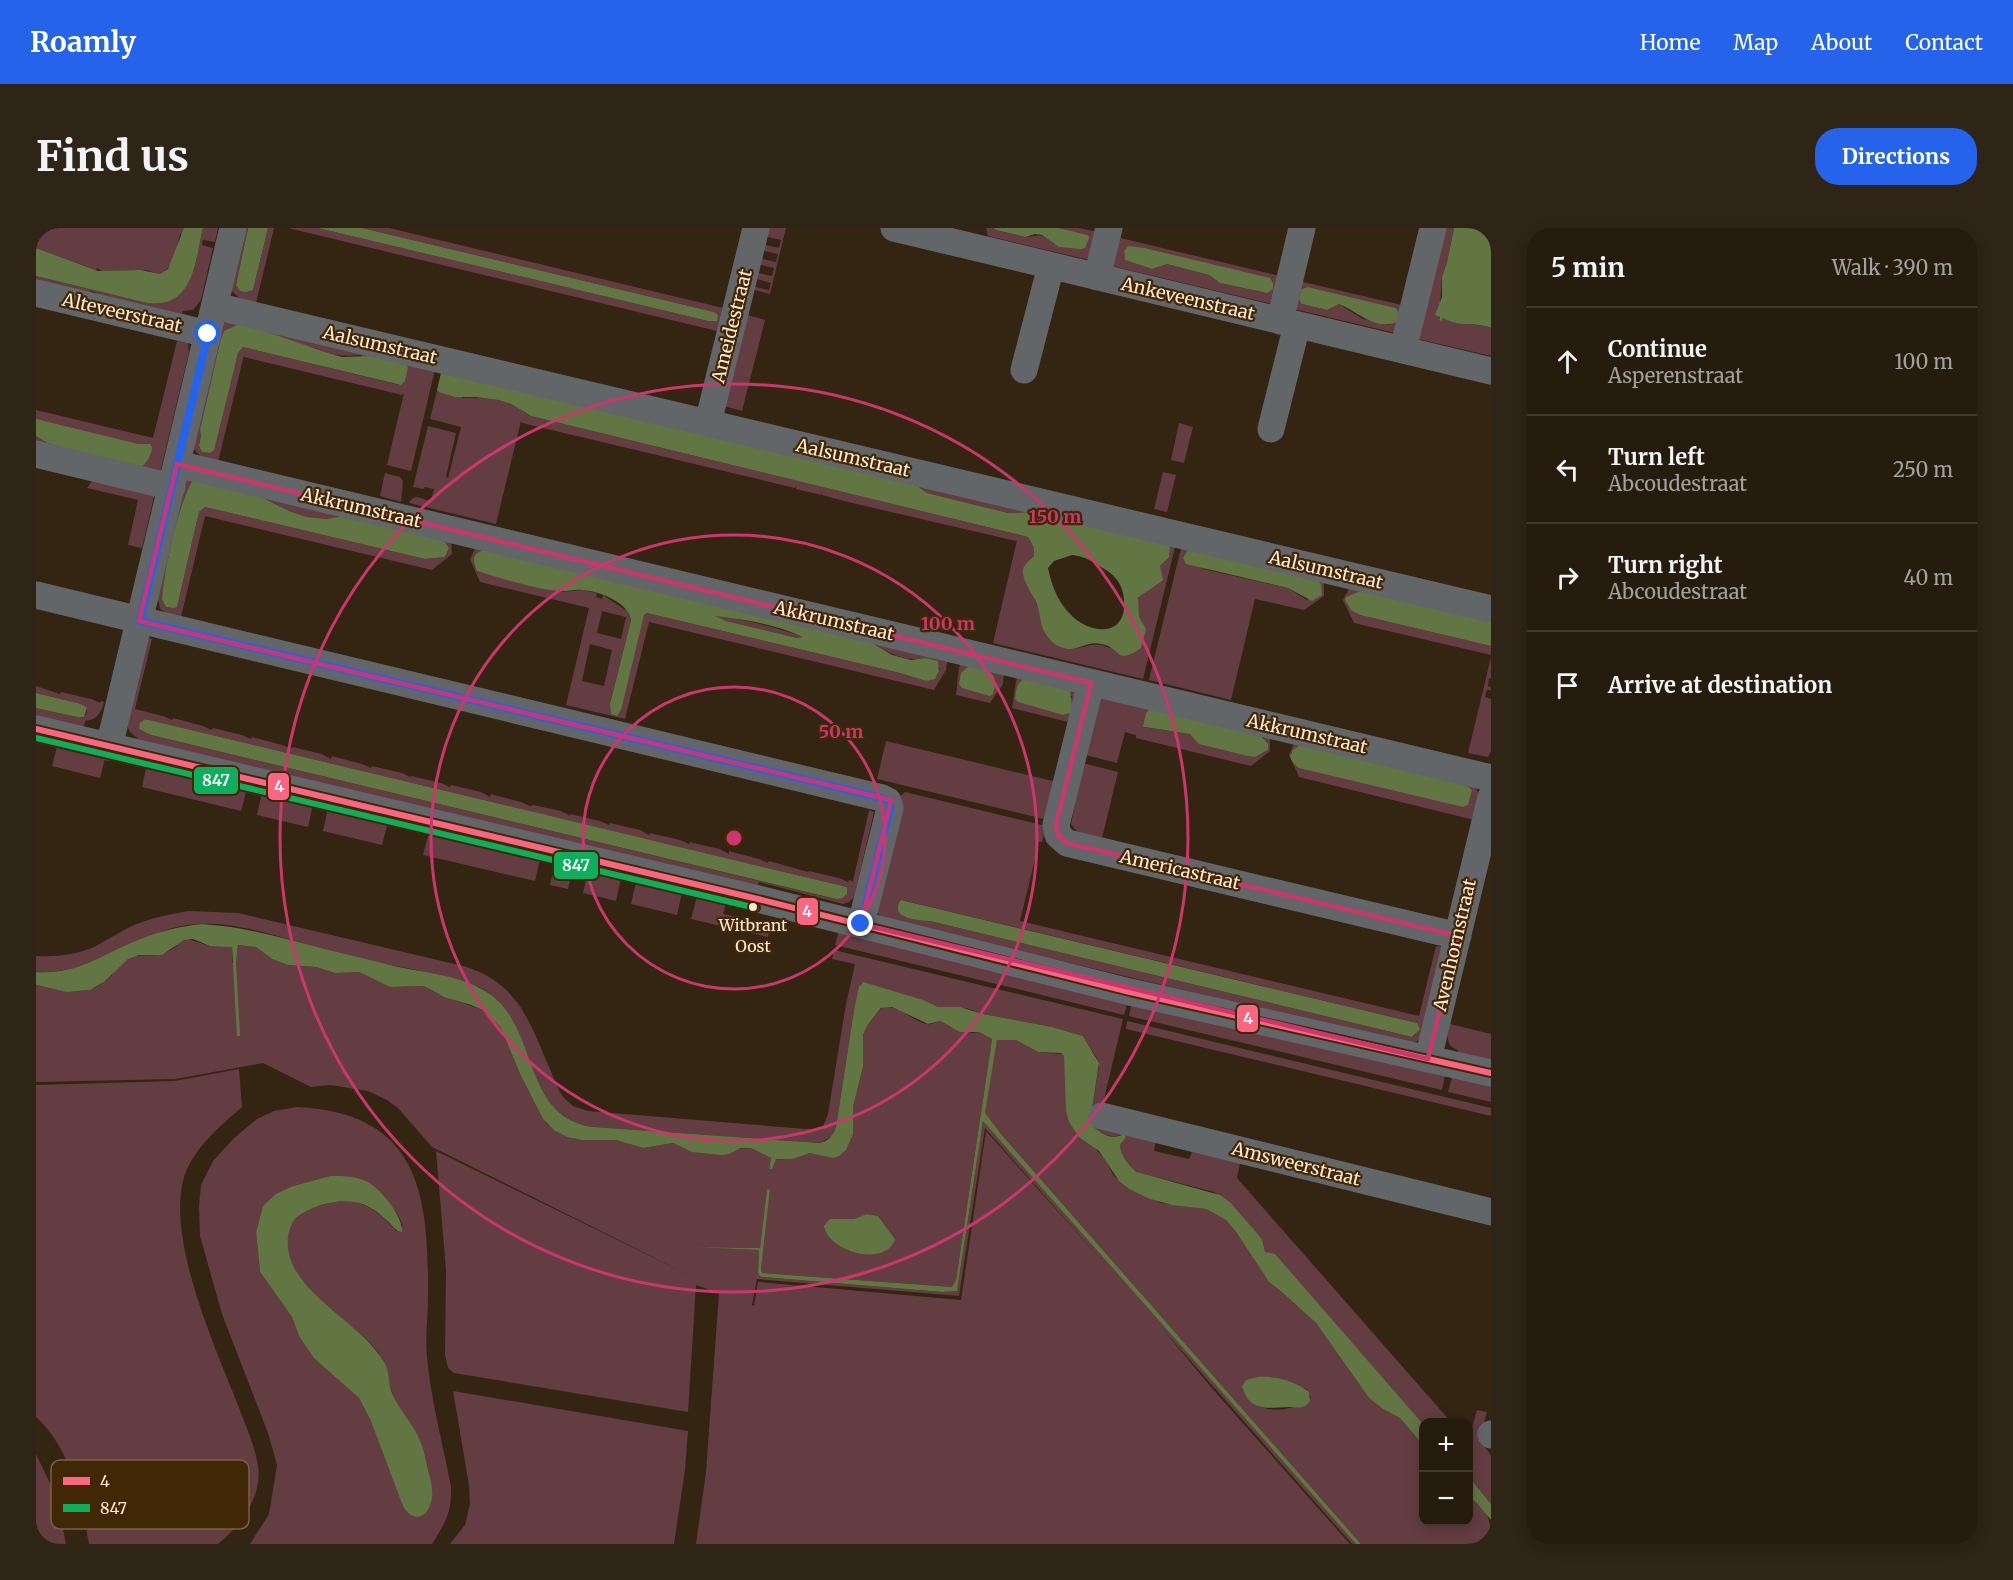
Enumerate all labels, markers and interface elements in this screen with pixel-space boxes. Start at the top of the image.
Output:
text: Roamly [30,24,136,60]
text: Home [1640,29,1700,56]
text: Map [1733,29,1778,56]
text: About [1811,29,1872,56]
text: Contact [1905,29,1983,56]
button: Directions [1815,128,1977,185]
text: Find us [36,130,189,182]
text: 5 min [1551,251,1625,284]
text: Walk · 390 m [1832,255,1953,280]
street label: Ameidestraat [706,267,757,386]
street label: Ankeveenstraat [1118,272,1257,325]
street label: Alteveerstraat [59,287,184,337]
route start [194,320,220,346]
street label: Aalsumstraat [320,320,439,369]
text: Continue [1608,335,1707,363]
icon: ahead [1551,345,1584,378]
text: 100 m [1894,349,1953,374]
text: Asperenstraat [1608,363,1743,388]
street label: Aalsumstraat [793,433,912,482]
text: Turn left [1608,443,1705,471]
icon: left [1551,453,1584,486]
text: 250 m [1893,457,1953,482]
text: Abcoudestraat [1608,471,1747,496]
street label: Akkrumstraat [298,482,424,533]
text: 150 m [1029,505,1081,528]
street label: Aalsumstraat [1266,545,1385,594]
text: Turn right [1608,551,1722,579]
icon: right [1551,561,1584,594]
text: 40 m [1903,565,1953,590]
text: Abcoudestraat [1608,579,1747,604]
street label: Akkrumstraat [771,595,897,646]
text: 100 m [921,612,975,635]
icon: arrive [1551,669,1584,702]
text: Arrive at destination [1608,671,1832,699]
street label: Akkrumstraat [1244,708,1370,759]
text: 50 m [819,720,863,743]
line badge: 847 [193,766,239,795]
text: 847 [202,770,230,790]
line badge: 4 [267,772,290,801]
text: 4 [274,776,284,796]
centre of rings [724,828,744,848]
street label: Americastraat [1117,844,1243,895]
line badge: 847 [553,851,599,880]
text: 847 [562,855,590,875]
street label: Avenhornstraat [1428,876,1481,1014]
line badge: 4 [796,897,819,926]
marker: Witbrant Oost [747,901,759,913]
text: 4 [802,901,812,921]
route end [847,910,873,936]
place label: Witbrant Oost [718,915,788,956]
line badge: 4 [1236,1004,1259,1033]
text: 4 [1243,1008,1253,1028]
street label: Amsweerstraat [1228,1136,1363,1191]
map controls [1419,1418,1473,1526]
button: + [1419,1418,1473,1472]
legend [51,1460,249,1529]
text: 4 [100,1471,110,1491]
button: − [1419,1472,1473,1526]
text: 847 [100,1498,127,1518]

